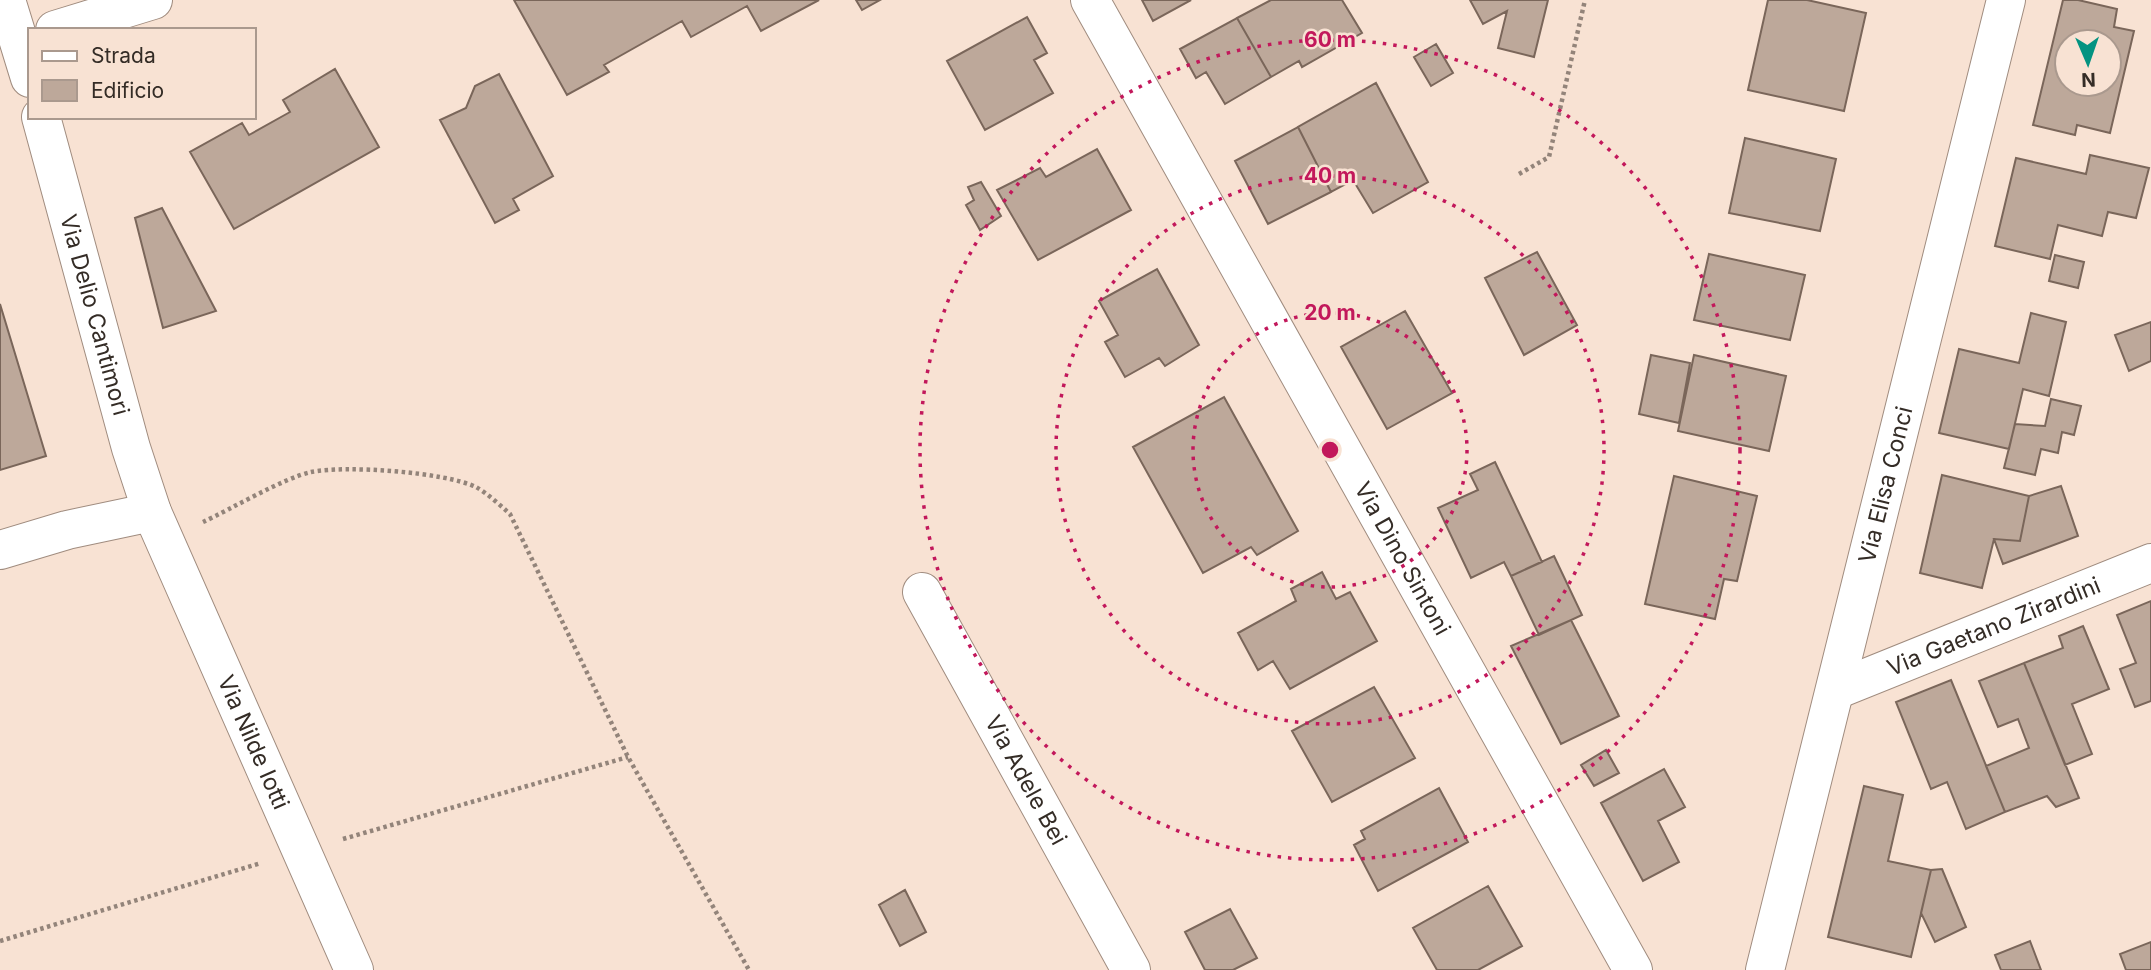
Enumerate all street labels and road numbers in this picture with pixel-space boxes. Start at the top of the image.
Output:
street label: Via Delio Cantimori [54,211,135,419]
street label: Via Elisa Conci [1853,404,1918,566]
street label: Via Dino Sintoni [1349,477,1457,640]
street label: Via Gaetano Zirardini [1883,571,2104,682]
street label: Via Nilde Iotti [212,671,295,813]
street label: Via Adele Bei [979,710,1073,850]

